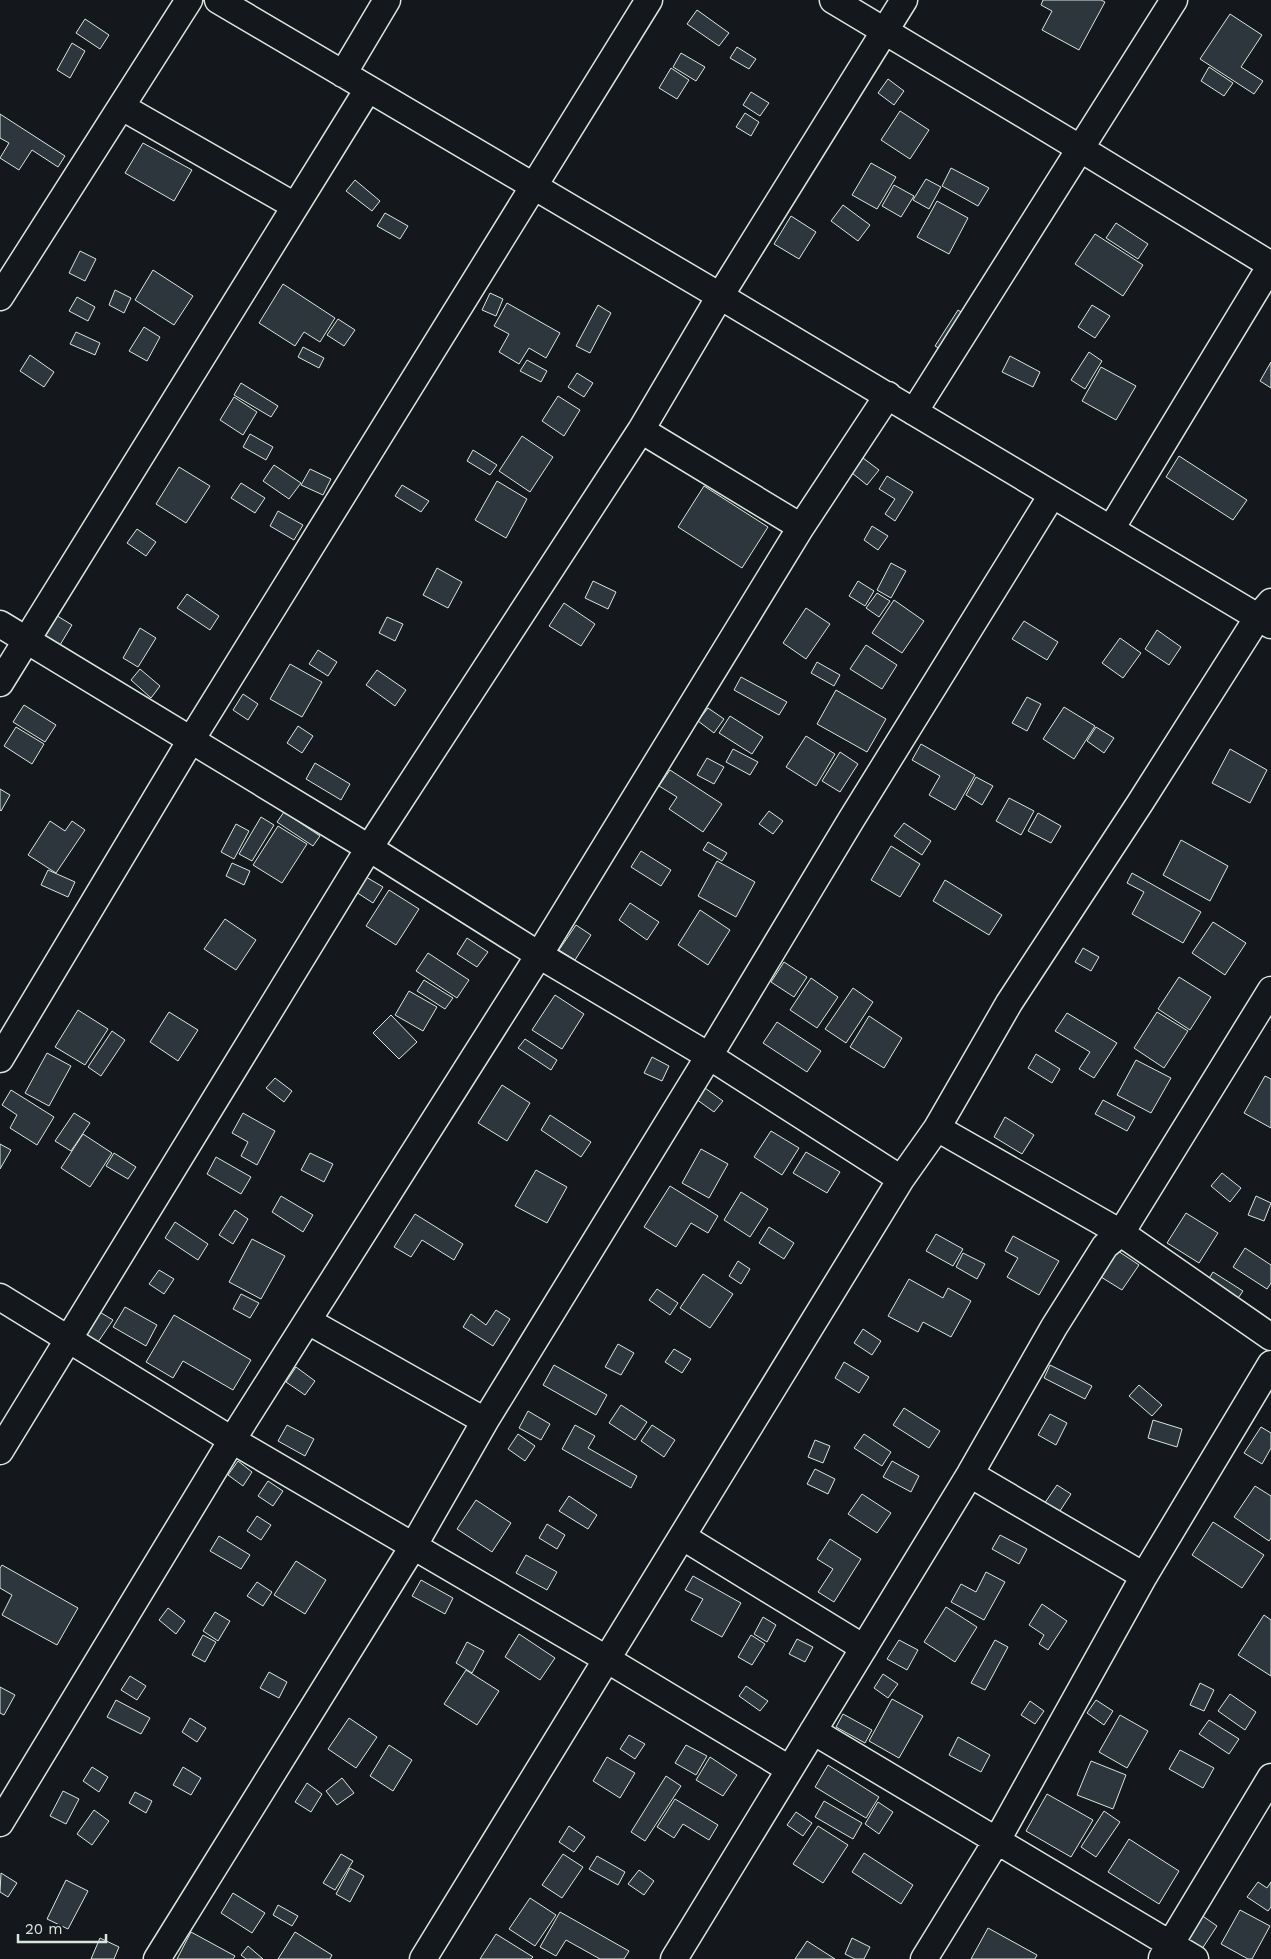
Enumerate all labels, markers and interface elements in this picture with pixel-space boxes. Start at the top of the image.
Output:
scale bar [18,1912,105,1944]
text: 20 m [25,1920,63,1938]

